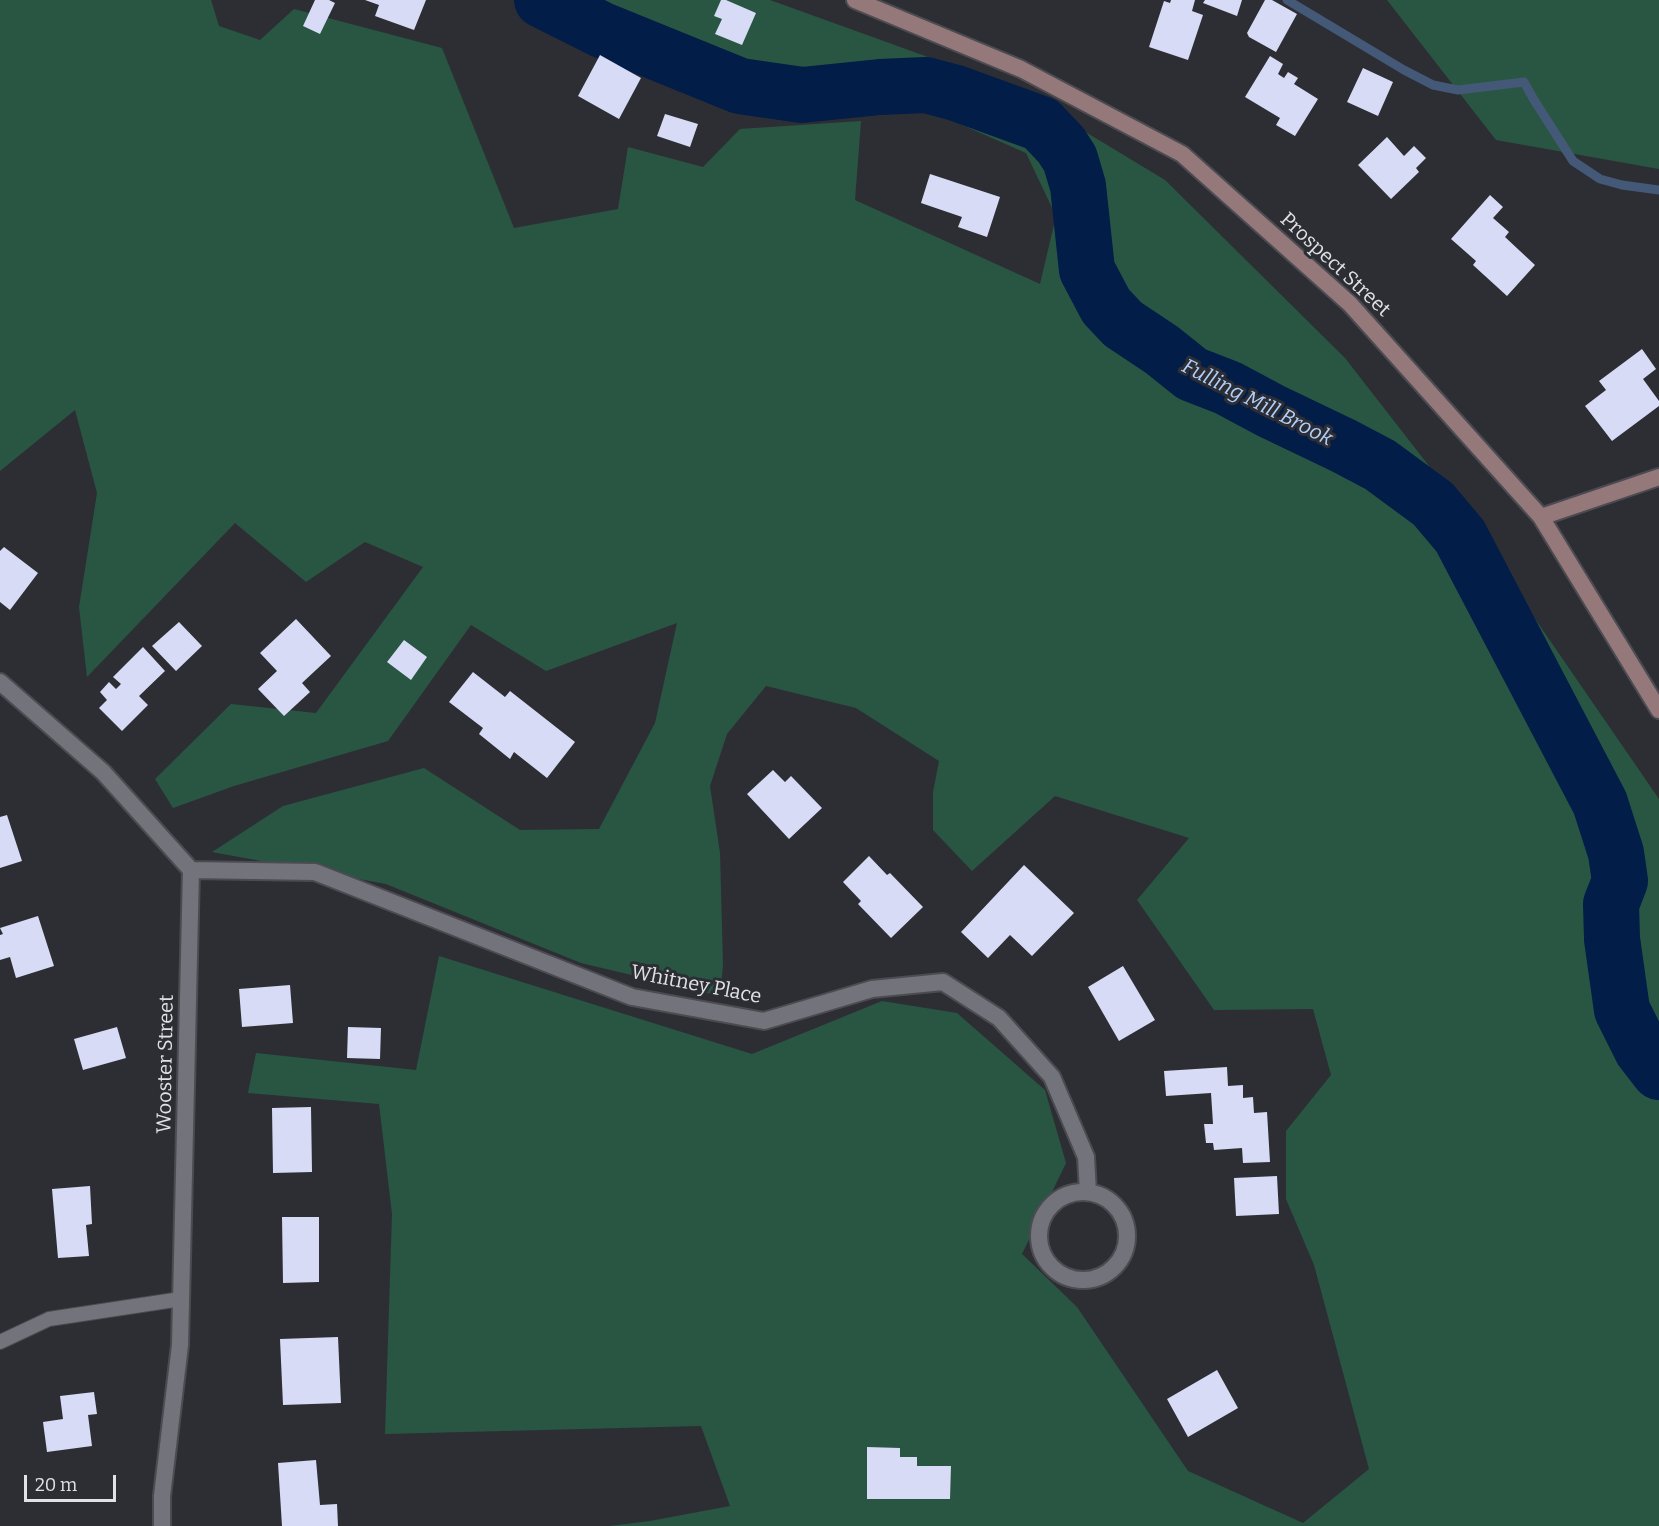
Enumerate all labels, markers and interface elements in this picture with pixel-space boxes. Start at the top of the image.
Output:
street label: Prospect Street [1275,208,1395,322]
water label: Fulling Mill Brook [1177,354,1337,452]
street label: Whitney Place [629,961,763,1009]
street label: Wooster Street [153,994,179,1134]
scale bar [27,1463,118,1501]
text: 20 m [35,1474,77,1496]

